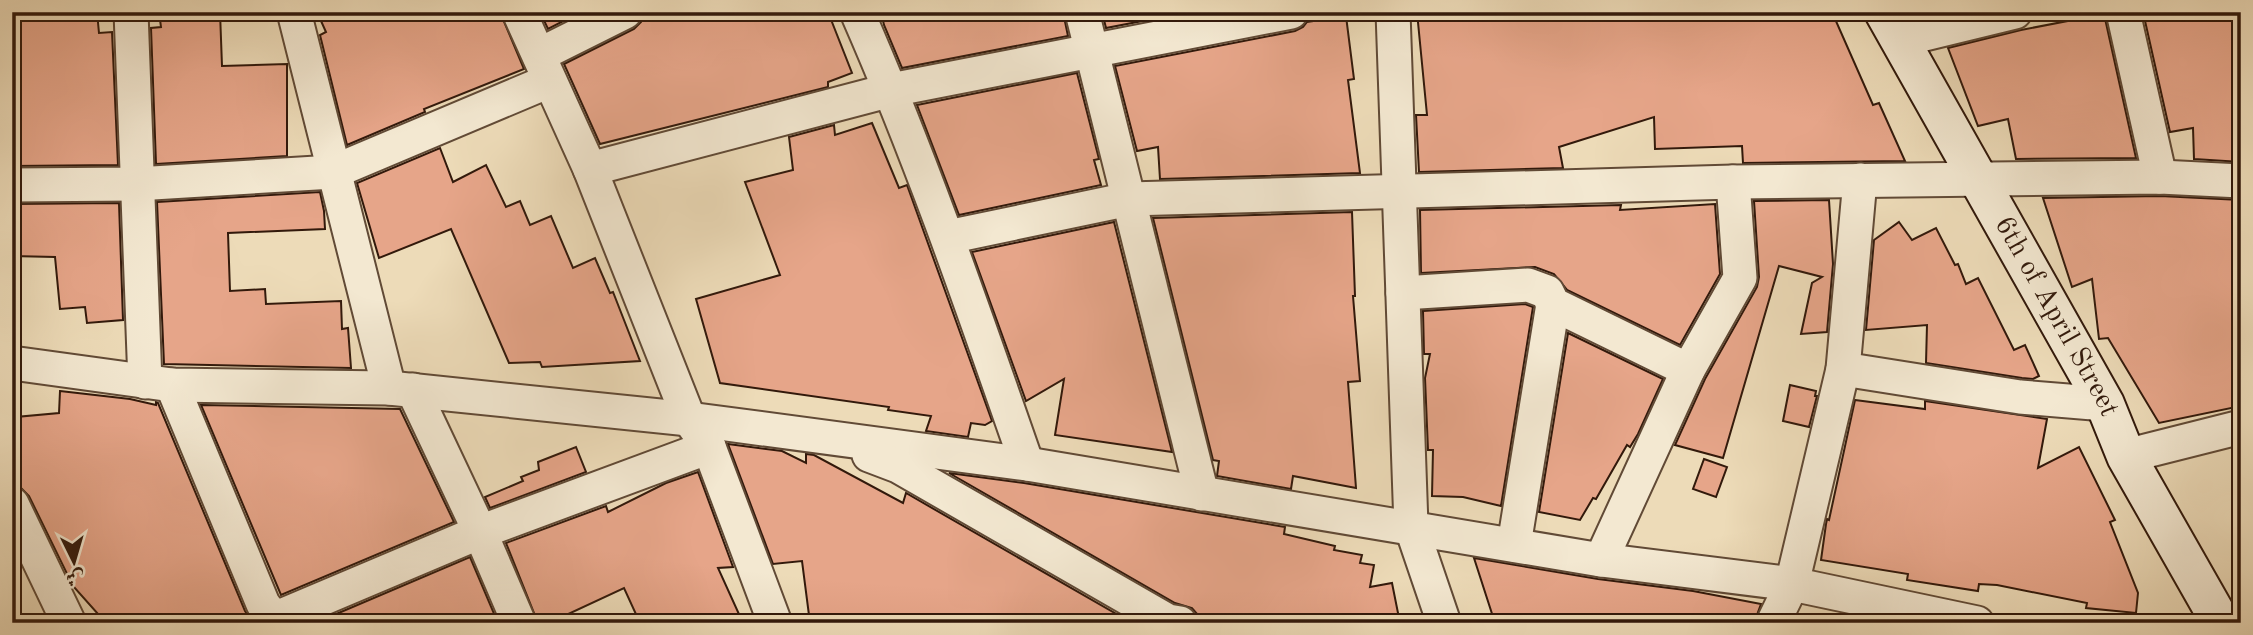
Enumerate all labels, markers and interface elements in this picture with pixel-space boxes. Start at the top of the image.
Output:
street label: 6th of April Street [1988,212,2123,421]
north arrow [38,526,108,596]
text: ش [65,566,85,587]

